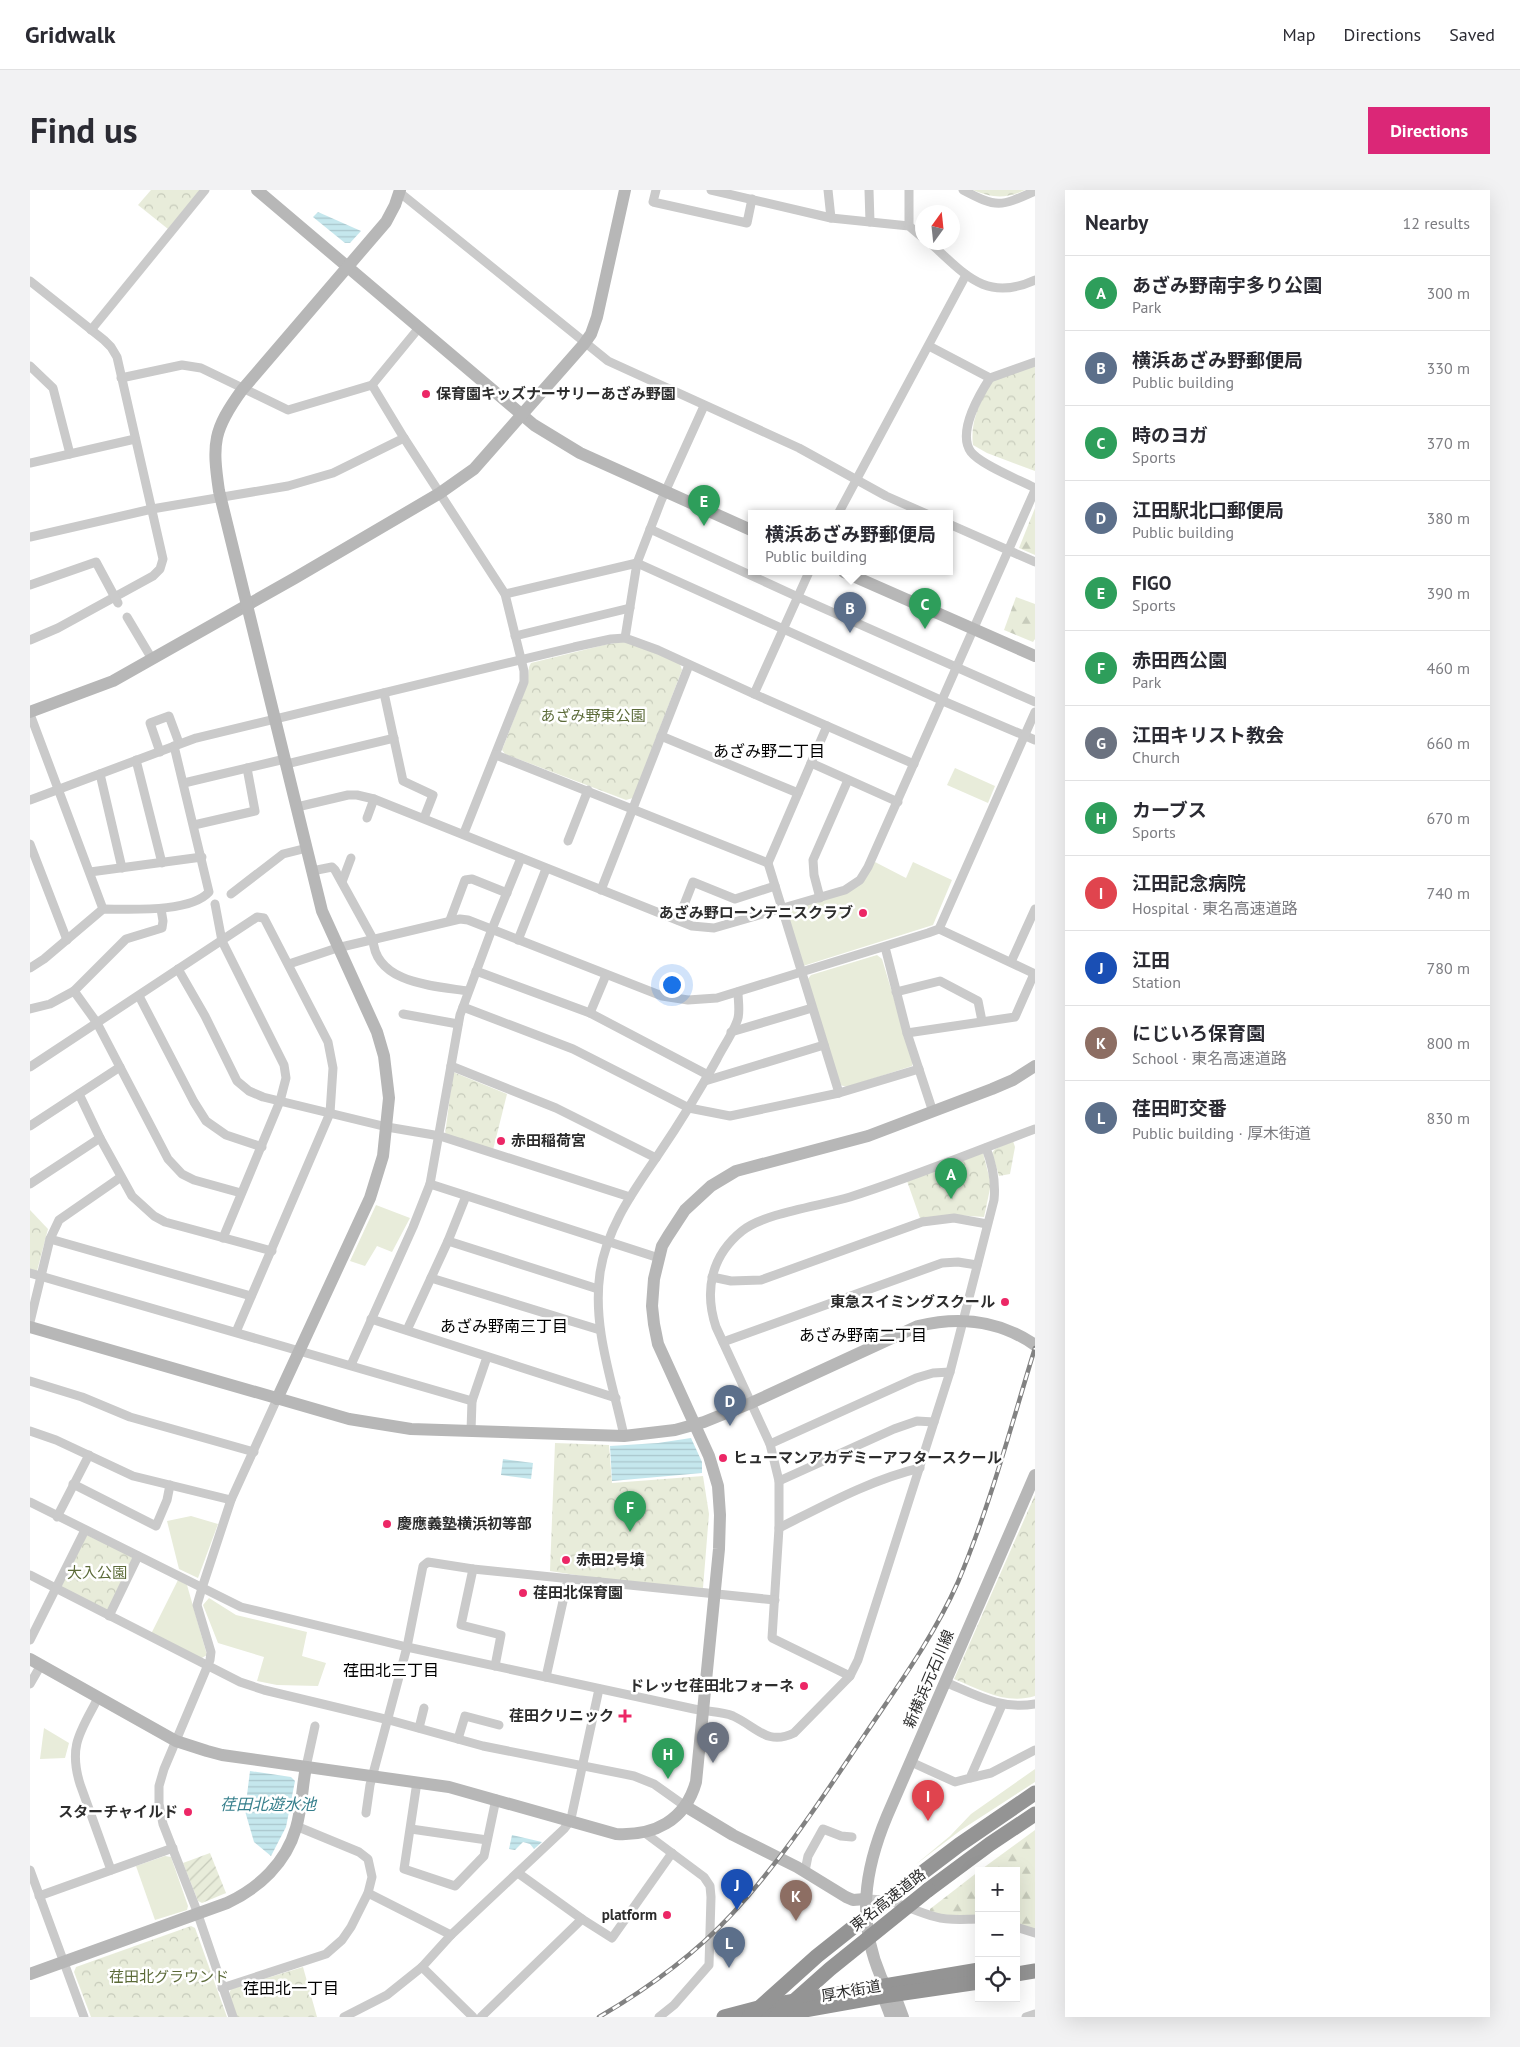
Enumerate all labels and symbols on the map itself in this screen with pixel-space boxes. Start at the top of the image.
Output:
north arrow [915,205,960,250]
place label: 保育園キッズナーサリーあざみ野園 [436,384,676,403]
marker: 保育園キッズナーサリーあざみ野園 [420,388,432,400]
pin: E [688,485,720,526]
pin: C [909,588,941,629]
pin: B [834,592,866,633]
park label: あざみ野東公園 [540,706,646,725]
district label: あざみ野二丁目 [713,741,825,761]
place label: あざみ野ローンテニスクラブ [659,903,853,922]
marker: あざみ野ローンテニスクラブ [857,907,869,919]
your location [659,972,685,998]
place label: 赤田稲荷宮 [511,1131,586,1150]
marker: 赤田稲荷宮 [495,1135,507,1147]
pin: A [935,1158,967,1199]
place label: 東急スイミングスクール [830,1292,995,1311]
marker: 東急スイミングスクール [999,1296,1011,1308]
district label: あざみ野南三丁目 [440,1316,568,1336]
district label: あざみ野南二丁目 [799,1325,927,1345]
pin: D [714,1385,746,1426]
place label: ヒューマンアカデミーアフタースクール [733,1448,1002,1467]
marker: ヒューマンアカデミーアフタースクール [717,1452,729,1464]
pin: F [614,1491,646,1532]
place label: 慶應義塾横浜初等部 [397,1514,532,1533]
marker: 慶應義塾横浜初等部 [381,1518,393,1530]
place label: 赤田2号墳 [576,1550,645,1569]
marker: 赤田2号墳 [560,1554,572,1566]
park label: 大入公園 [67,1563,127,1582]
place label: 荏田北保育園 [533,1583,623,1602]
marker: 荏田北保育園 [517,1587,529,1599]
street label: 新横浜元石川線 [899,1627,958,1731]
district label: 荏田北三丁目 [343,1660,439,1680]
place label: ドレッセ荏田北フォーネ [629,1676,794,1695]
marker: ドレッセ荏田北フォーネ [798,1680,810,1692]
place label: 荏田クリニック [509,1706,614,1725]
marker: 荏田クリニック [618,1709,632,1723]
pin: G [697,1722,729,1763]
pin: H [652,1738,684,1779]
pin: I [912,1780,944,1821]
water label: 荏田北遊水池 [220,1794,318,1814]
place label: スターチャイルド [58,1802,178,1821]
marker: スターチャイルド [182,1806,194,1818]
street label: 東名高速道路 [846,1864,929,1935]
pin: J [721,1869,753,1910]
pin: K [780,1880,812,1921]
place label: platform [602,1905,657,1924]
marker: platform [661,1909,673,1921]
pin: L [713,1927,745,1968]
park label: 荏田北グラウンド [109,1967,229,1986]
street label: 厚木街道 [820,1976,882,2005]
district label: 荏田北一丁目 [243,1978,339,1998]

